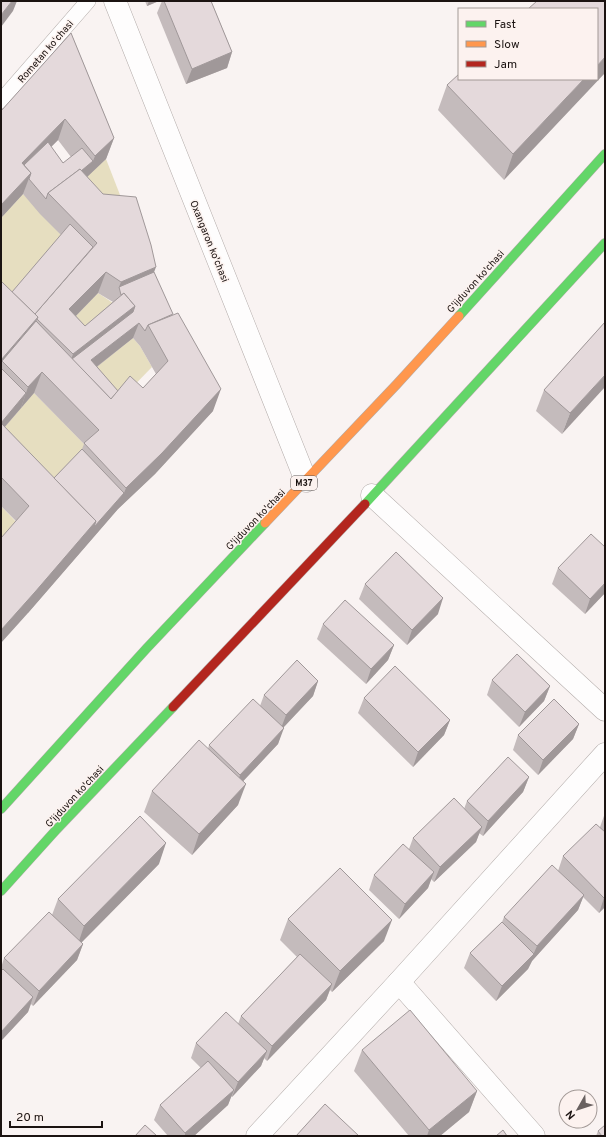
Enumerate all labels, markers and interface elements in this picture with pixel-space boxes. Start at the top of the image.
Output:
legend [458,8,598,80]
text: Fast [494,17,516,33]
street label: Rometan koʻchasi [15,18,77,86]
text: Slow [494,37,520,53]
text: Jam [494,57,517,73]
street label: Oxangaron ko'chasi [186,199,231,284]
street label: G'ijduvon ko'chasi [444,248,508,316]
road number: M37 [291,476,317,490]
street label: G'ijduvon ko'chasi [224,487,289,553]
street label: G'ijduvon ko'chasi [43,763,107,831]
north arrow [558,1089,598,1129]
scale bar [10,1103,102,1129]
text: N [563,1107,579,1122]
text: 20 m [16,1110,44,1126]

